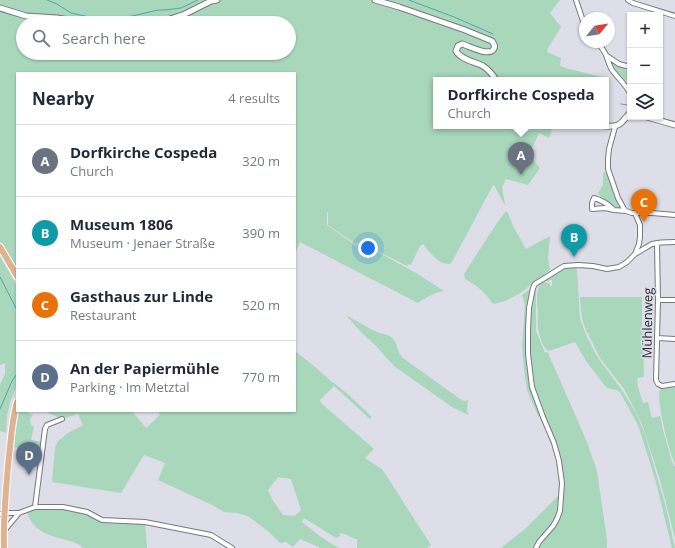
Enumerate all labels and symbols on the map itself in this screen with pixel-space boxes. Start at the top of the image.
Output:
north arrow [579,12,615,48]
pin: A [508,142,534,175]
pin: C [631,189,657,222]
pin: B [561,224,587,257]
your location [358,238,378,258]
street label: Mühlenweg [637,288,657,358]
pin: D [16,442,42,475]

